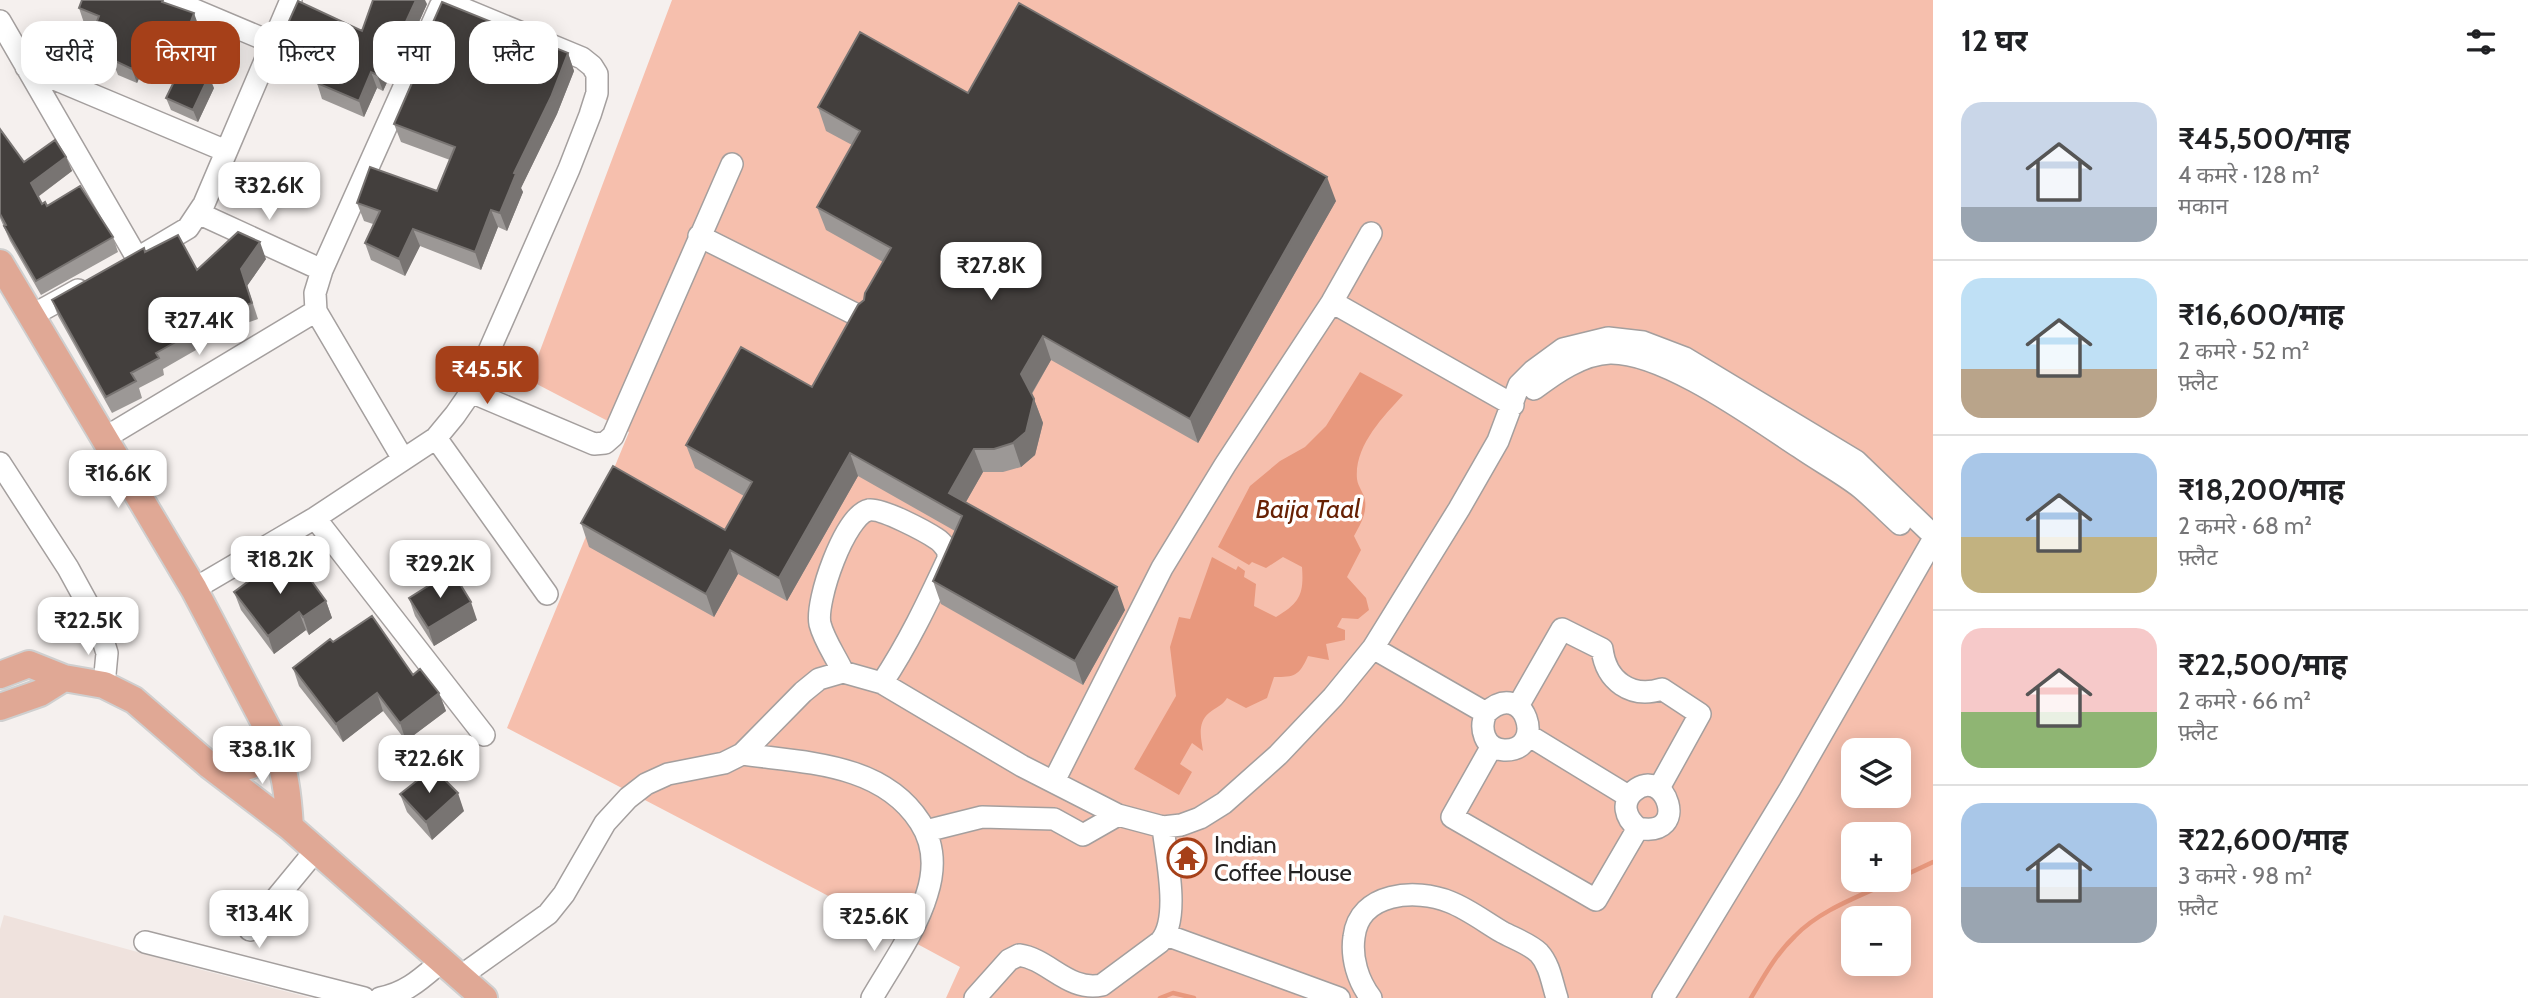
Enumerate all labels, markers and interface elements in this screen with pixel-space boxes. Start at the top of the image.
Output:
chip: खरीदें [21,21,117,84]
chip: किराया [131,21,240,84]
chip: फ़िल्टर [254,21,359,84]
chip: नया [373,21,455,84]
chip: फ़्लैट [469,21,558,84]
text: 12 घर [1961,22,2027,59]
icon: filters [2462,23,2500,61]
text: ₹45,500/माह [2178,120,2350,157]
icon: home [2017,130,2101,214]
text: 4 कमरे · 128 m² [2178,161,2320,189]
pin: ₹32.6K [212,162,326,222]
text: ₹32.6K [234,171,304,199]
text: मकान [2178,192,2228,220]
pin: ₹27.8K [934,243,1048,302]
text: ₹27.8K [956,251,1026,279]
text: ₹16,600/माह [2178,296,2344,333]
pin: ₹27.4K [142,298,256,357]
text: ₹27.4K [164,306,234,334]
icon: home [2017,306,2101,390]
text: 2 कमरे · 52 m² [2178,337,2309,365]
pin: ₹45.5K [430,346,544,406]
text: ₹45.5K [451,355,523,383]
text: फ़्लैट [2178,368,2218,396]
pin: ₹16.6K [61,450,175,510]
text: ₹16.6K [85,459,151,487]
text: ₹18,200/माह [2178,471,2344,508]
icon: home [2017,481,2101,565]
water label: Baija Taal [1256,493,1360,525]
text: 2 कमरे · 68 m² [2178,512,2312,540]
pin: ₹18.2K [223,536,337,596]
pin: ₹29.2K [383,540,497,600]
text: फ़्लैट [2178,543,2218,571]
text: ₹18.2K [247,545,313,573]
text: ₹29.2K [406,549,474,577]
pin: ₹22.5K [31,598,145,657]
text: ₹22.5K [54,606,122,634]
text: ₹22,500/माह [2178,646,2347,683]
icon: home [2017,656,2101,740]
text: 2 कमरे · 66 m² [2178,687,2311,715]
text: फ़्लैट [2178,718,2218,746]
pin: ₹38.1K [205,726,319,786]
text: ₹38.1K [229,735,295,763]
pin: ₹22.6K [372,736,486,795]
map controls [1841,738,1911,976]
button: layers [1841,738,1911,808]
text: ₹22.6K [394,744,464,772]
text: ₹22,600/माह [2178,821,2348,858]
button: + [1841,822,1911,892]
place label: Indian Coffee House [1214,830,1352,887]
icon: home [2017,831,2101,915]
temple icon: Indian Coffee House [1166,837,1208,879]
text: 3 कमरे · 98 m² [2178,862,2312,890]
pin: ₹13.4K [202,890,316,950]
text: फ़्लैट [2178,893,2218,921]
pin: ₹25.6K [817,894,931,953]
text: ₹13.4K [225,899,293,927]
text: ₹25.6K [839,902,909,930]
button: − [1841,906,1911,976]

